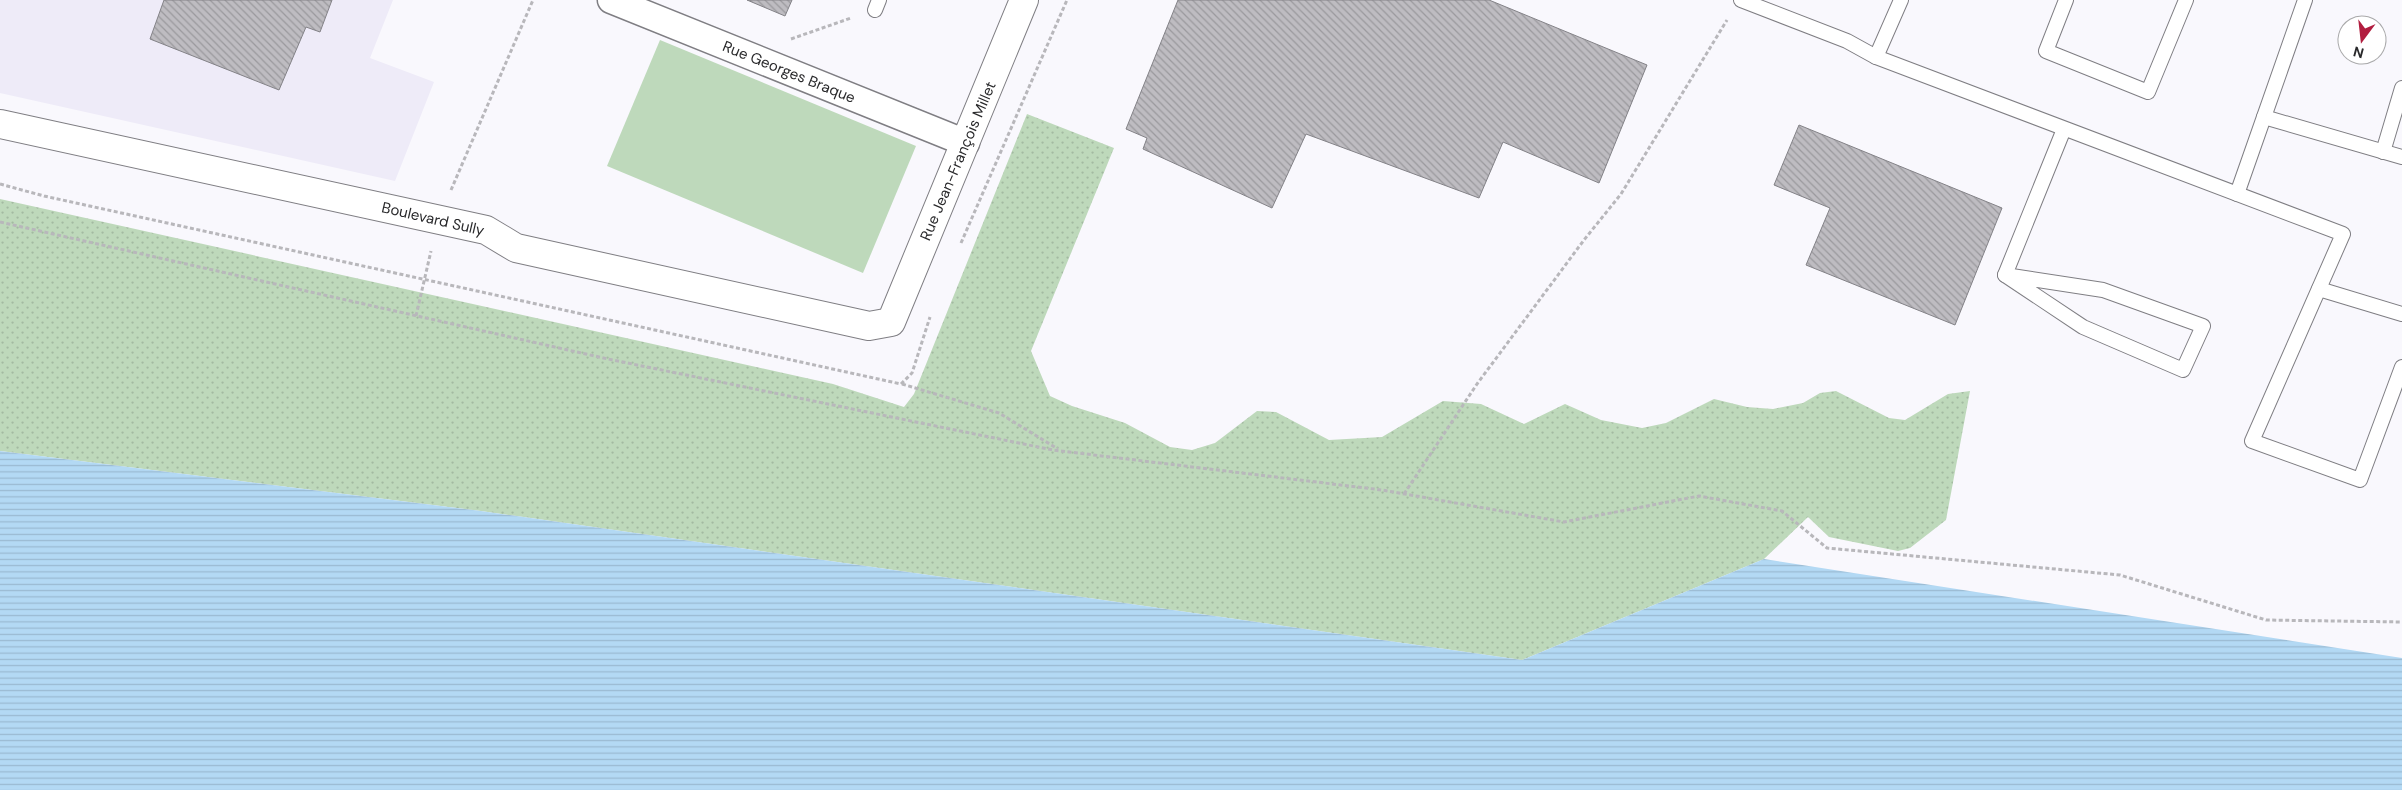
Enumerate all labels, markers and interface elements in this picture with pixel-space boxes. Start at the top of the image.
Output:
north arrow [2337,15,2387,65]
street label: Rue Georges Braque [720,36,858,108]
text: N [2351,43,2366,63]
street label: Rue Jean-François Millet [915,78,1001,244]
street label: Boulevard Sully [380,197,487,241]

